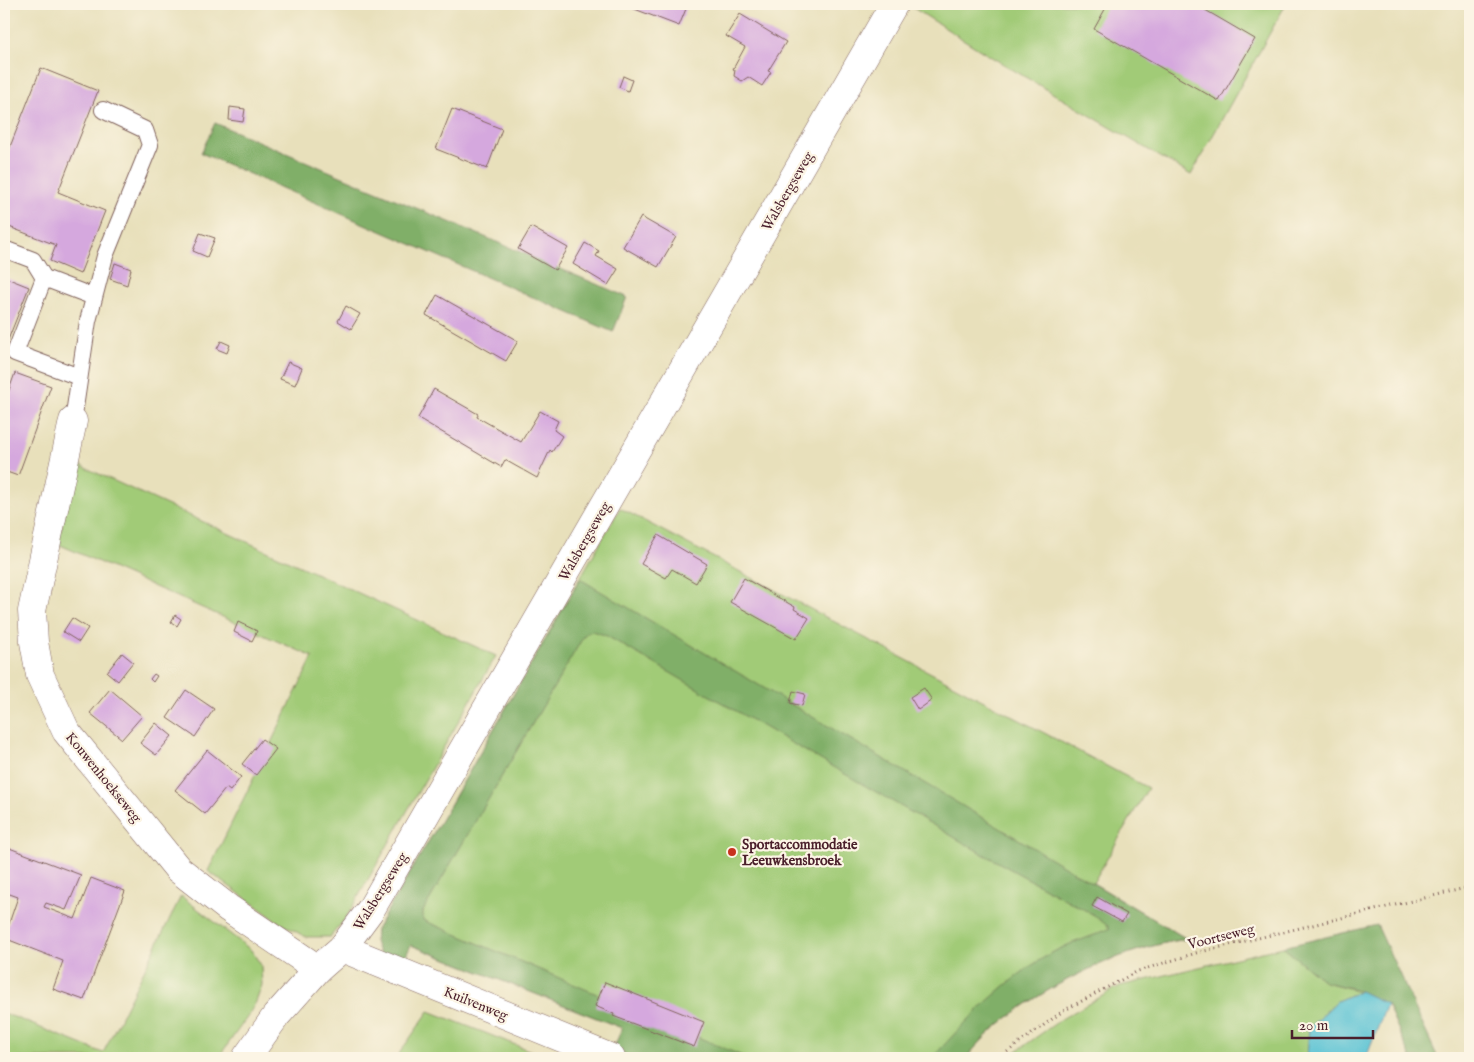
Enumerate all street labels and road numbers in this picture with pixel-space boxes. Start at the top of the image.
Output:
street label: Walsbergseweg [758,148,818,234]
street label: Walsbergseweg [555,498,615,584]
street label: Kouwenhoekseweg [61,729,145,827]
street label: Walsbergseweg [350,849,412,934]
street label: Voortseweg [1185,920,1257,954]
street label: Kuilvenweg [441,983,511,1025]

